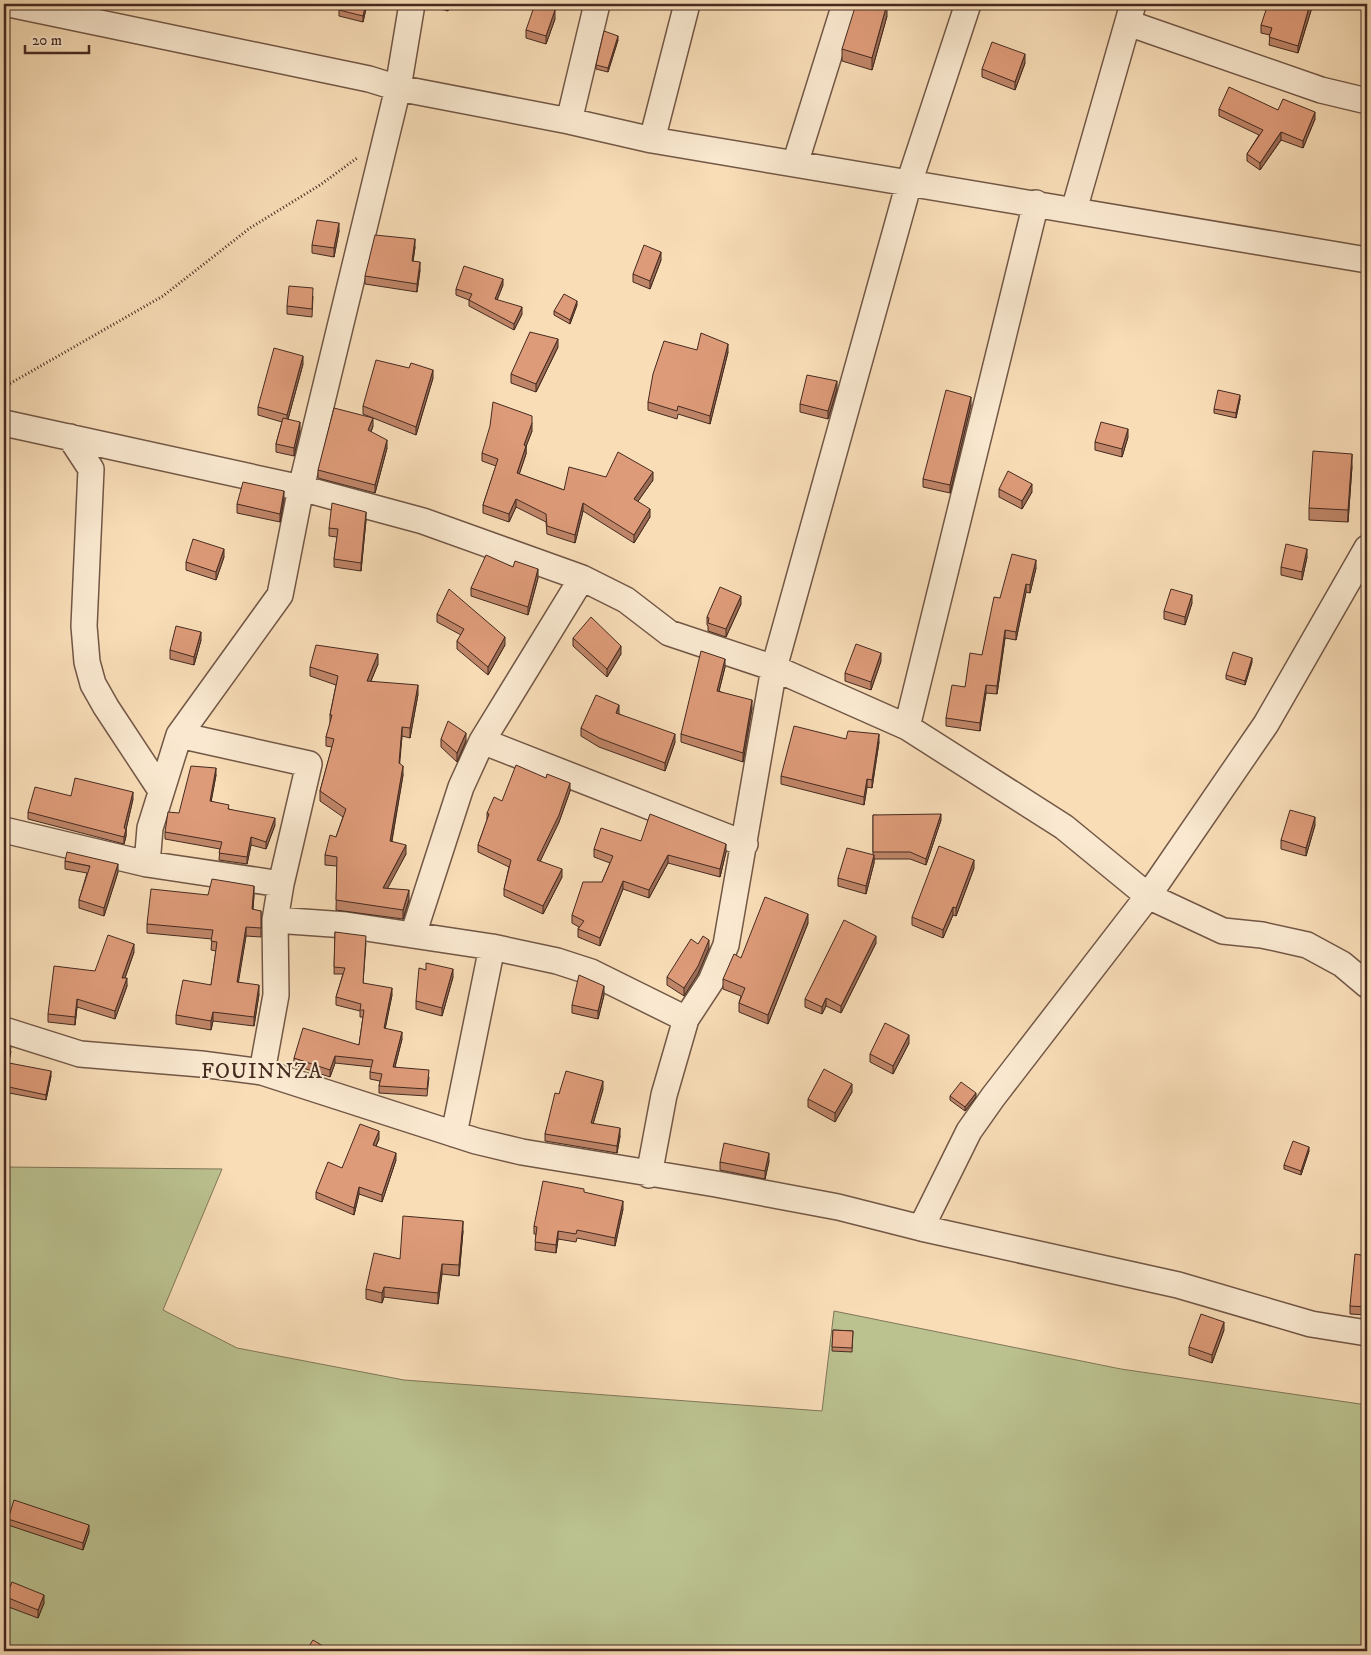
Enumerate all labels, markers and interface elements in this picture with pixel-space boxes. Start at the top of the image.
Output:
scale bar [25,22,89,54]
text: 20 m [32,31,62,50]
district label: FOUINNZA [201,1059,323,1085]

